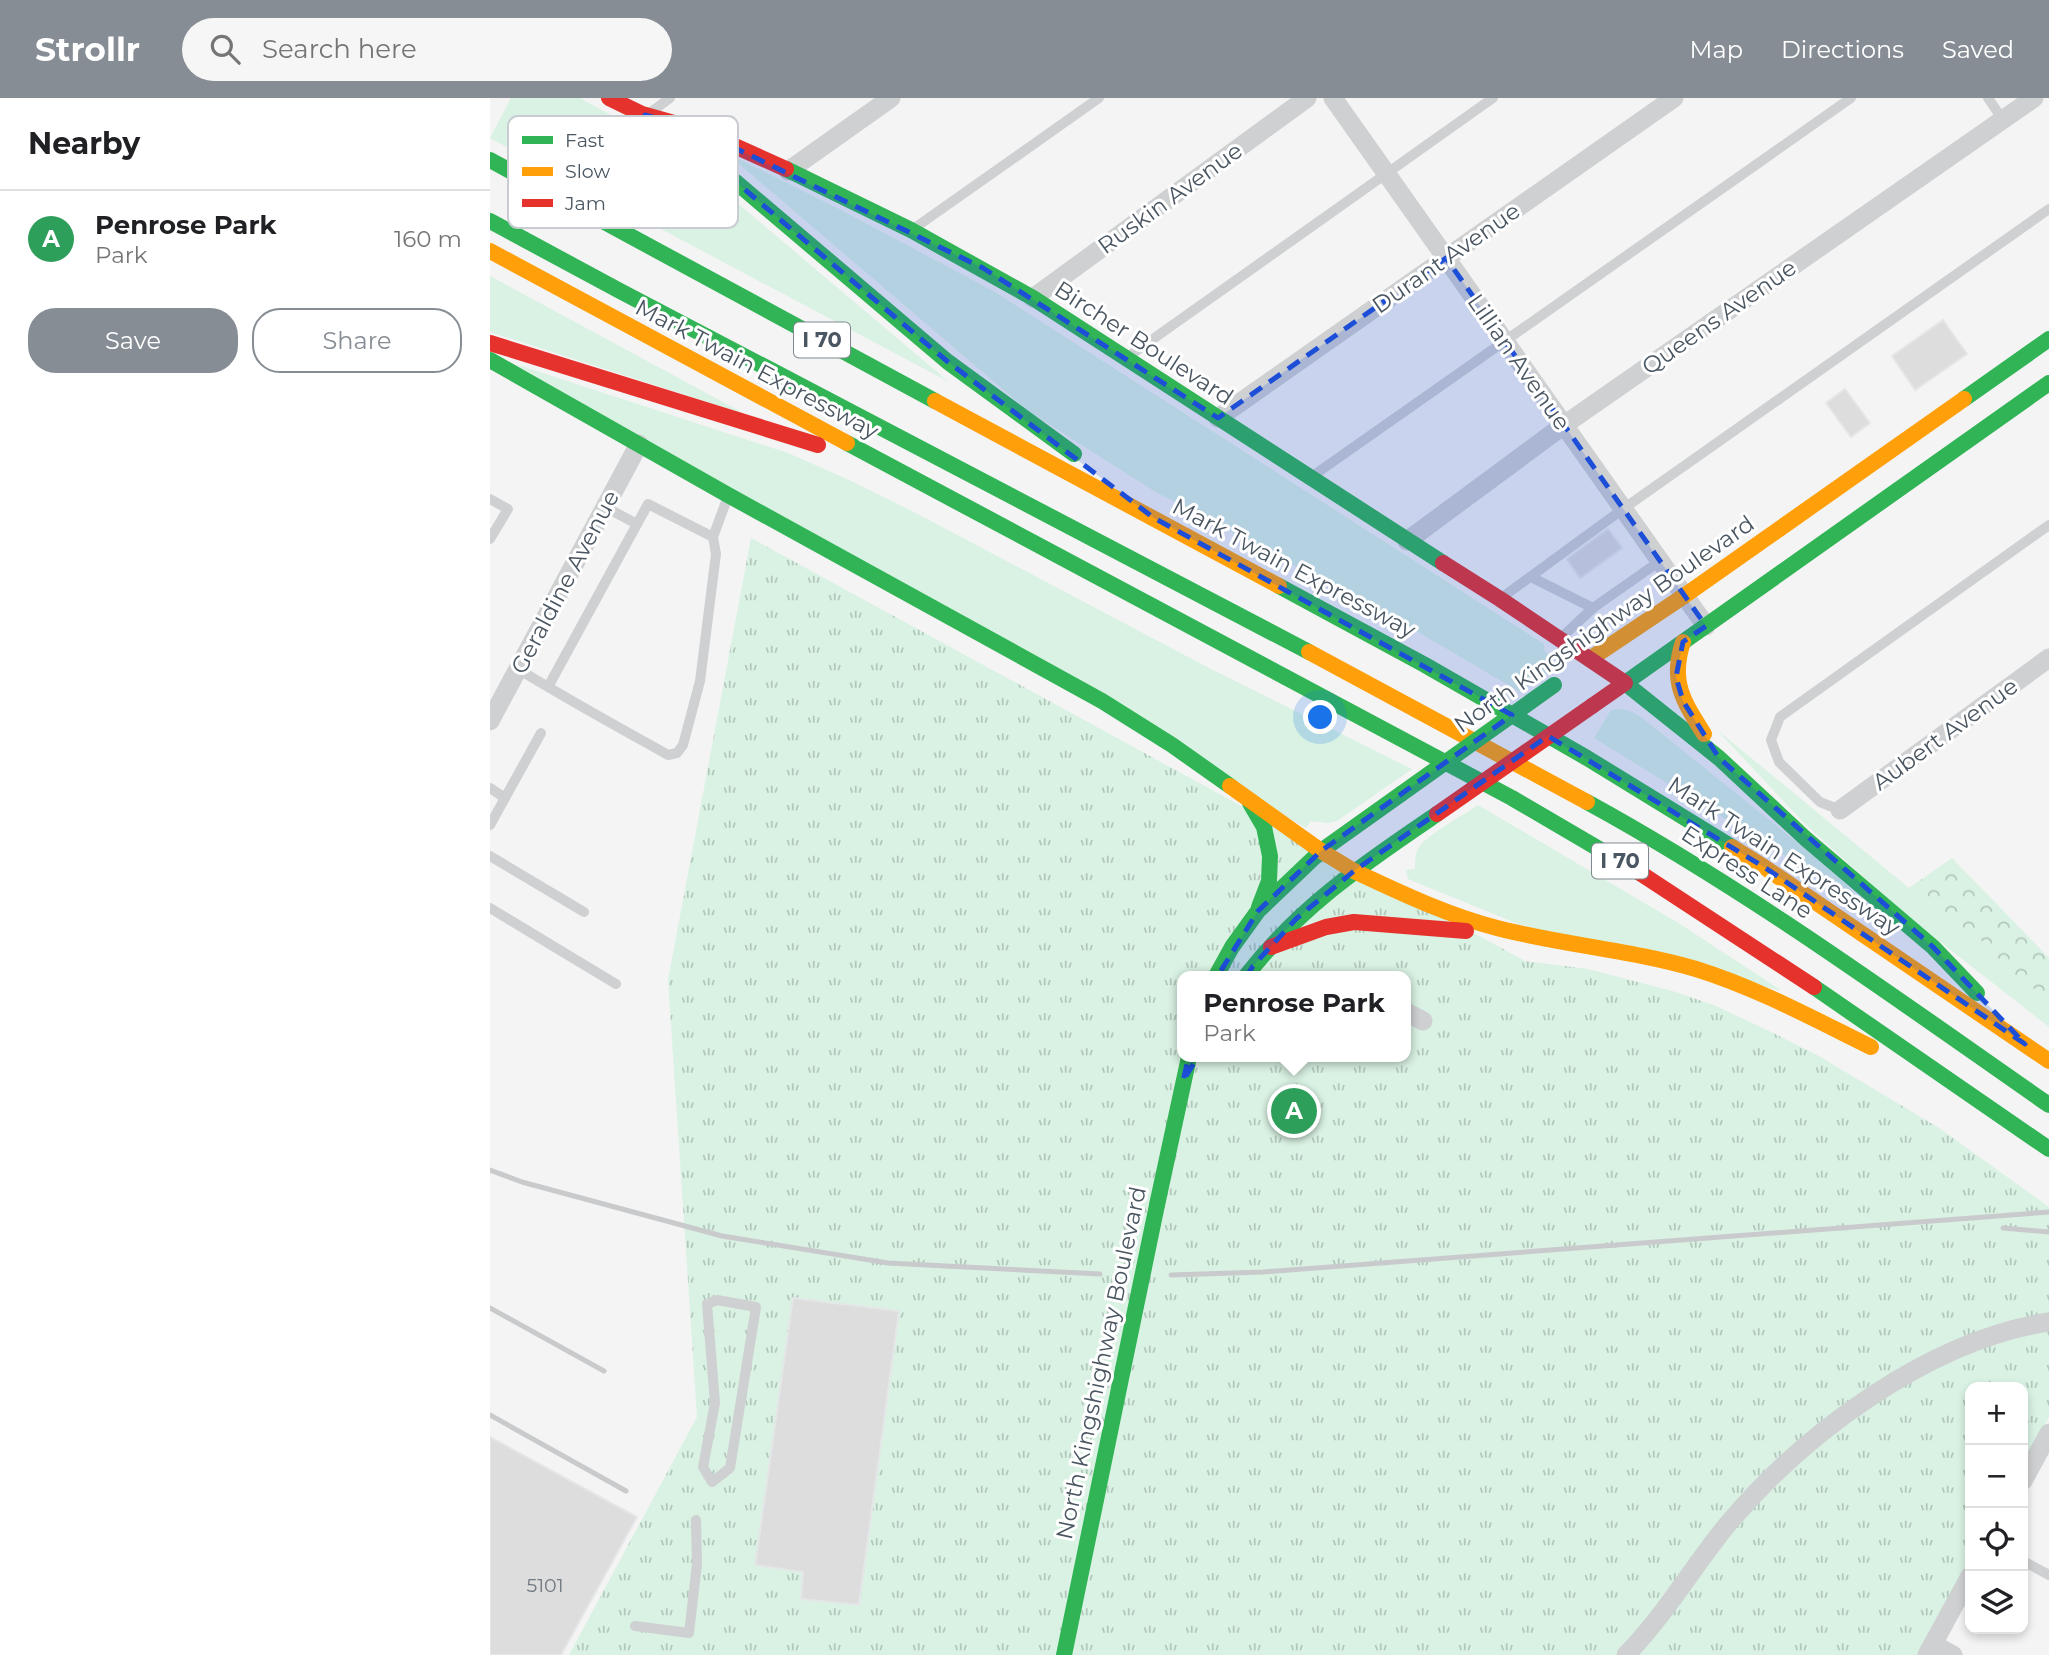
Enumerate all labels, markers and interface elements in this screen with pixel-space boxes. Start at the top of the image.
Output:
search box [182,18,672,81]
text: Strollr [35,29,140,69]
icon: search [206,30,244,68]
text: Search here [262,33,417,65]
text: Map [1690,35,1743,64]
text: Directions [1781,35,1904,64]
text: Saved [1942,35,2014,64]
legend [508,116,738,228]
text: Nearby [28,125,140,162]
text: Fast [565,129,605,152]
street label: Ruskin Avenue [1092,136,1248,260]
text: Slow [565,160,610,183]
text: Jam [564,192,606,215]
street label: Durant Avenue [1367,197,1525,319]
text: Penrose Park [95,209,277,241]
text: A [42,225,60,253]
text: 160 m [394,225,462,253]
text: Park [95,241,148,269]
street label: Queens Avenue [1636,253,1802,381]
street label: Bircher Boulevard [1050,275,1238,411]
street label: Lillian Avenue [1462,288,1576,436]
street label: Mark Twain Expressway [631,293,884,445]
button: Save [28,308,238,373]
button: Share [252,308,462,373]
road number: I 70 [794,322,850,358]
street label: Geraldine Avenue [505,485,625,679]
street label: Mark Twain Expressway [1168,492,1421,644]
street label: North Kingshighway Boulevard [1449,509,1759,739]
street label: Aubert Avenue [1867,672,2023,796]
your location [1303,700,1337,734]
street label: Mark Twain Expressway [1663,770,1906,942]
street label: Express Lane [1676,819,1818,925]
road number: I 70 [1592,844,1648,878]
popup [1177,971,1411,1062]
text: Penrose Park [1203,987,1385,1019]
text: Park [1203,1019,1256,1047]
pin: A [1271,1085,1317,1137]
street label: North Kingshighway Boulevard [1050,1184,1152,1542]
map controls [1965,1382,2028,1634]
button: + [1965,1382,2028,1445]
button: − [1965,1445,2028,1508]
button: locate [1965,1508,2028,1571]
button: layers [1965,1571,2028,1634]
house number: 5101 [526,1574,564,1597]

